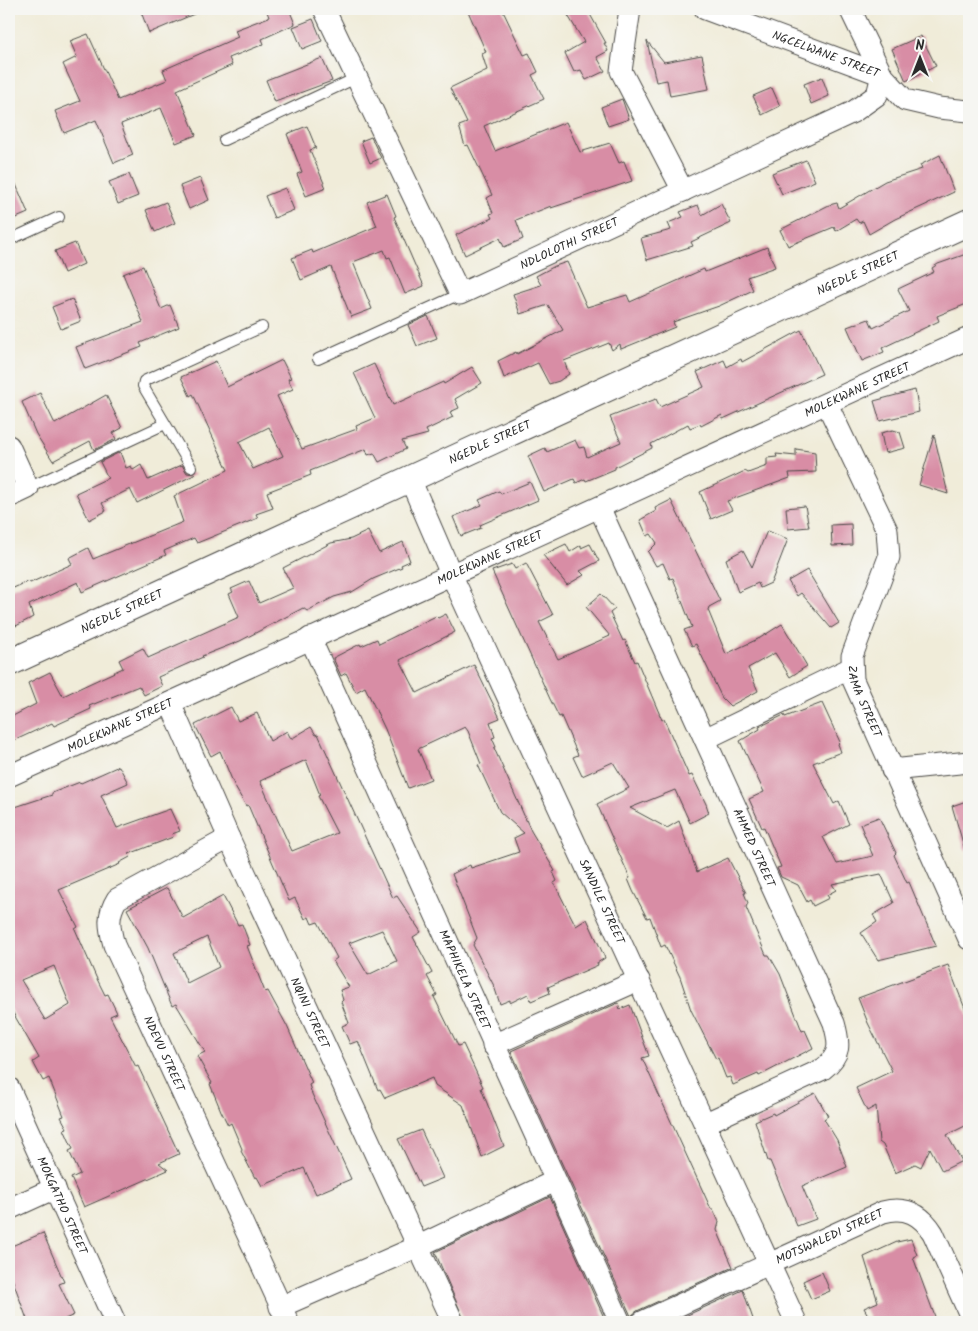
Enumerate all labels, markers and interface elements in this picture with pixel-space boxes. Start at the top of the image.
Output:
street label: NGCELWANE STREET [769,26,884,84]
north arrow [896,32,946,82]
text: N [916,35,925,57]
street label: NDLOLOTHI STREET [517,212,623,275]
street label: NGEDLE STREET [814,246,904,301]
street label: MOLEKWANE STREET [801,357,915,423]
street label: NGEDLE STREET [446,415,536,470]
street label: MOLEKWANE STREET [434,525,547,590]
street label: NGEDLE STREET [78,584,168,639]
street label: ZAMA STREET [842,665,887,742]
street label: MOLEKWANE STREET [64,693,178,758]
street label: AHMED STREET [727,805,781,892]
street label: SANDILE STREET [574,856,630,949]
street label: MAPHIKELA STREET [433,927,496,1034]
street label: NQINI STREET [285,974,335,1053]
street label: NDEVU STREET [138,1013,190,1096]
street label: MOKGATHO STREET [31,1154,93,1259]
street label: MOTSWALEDI STREET [773,1203,888,1270]

